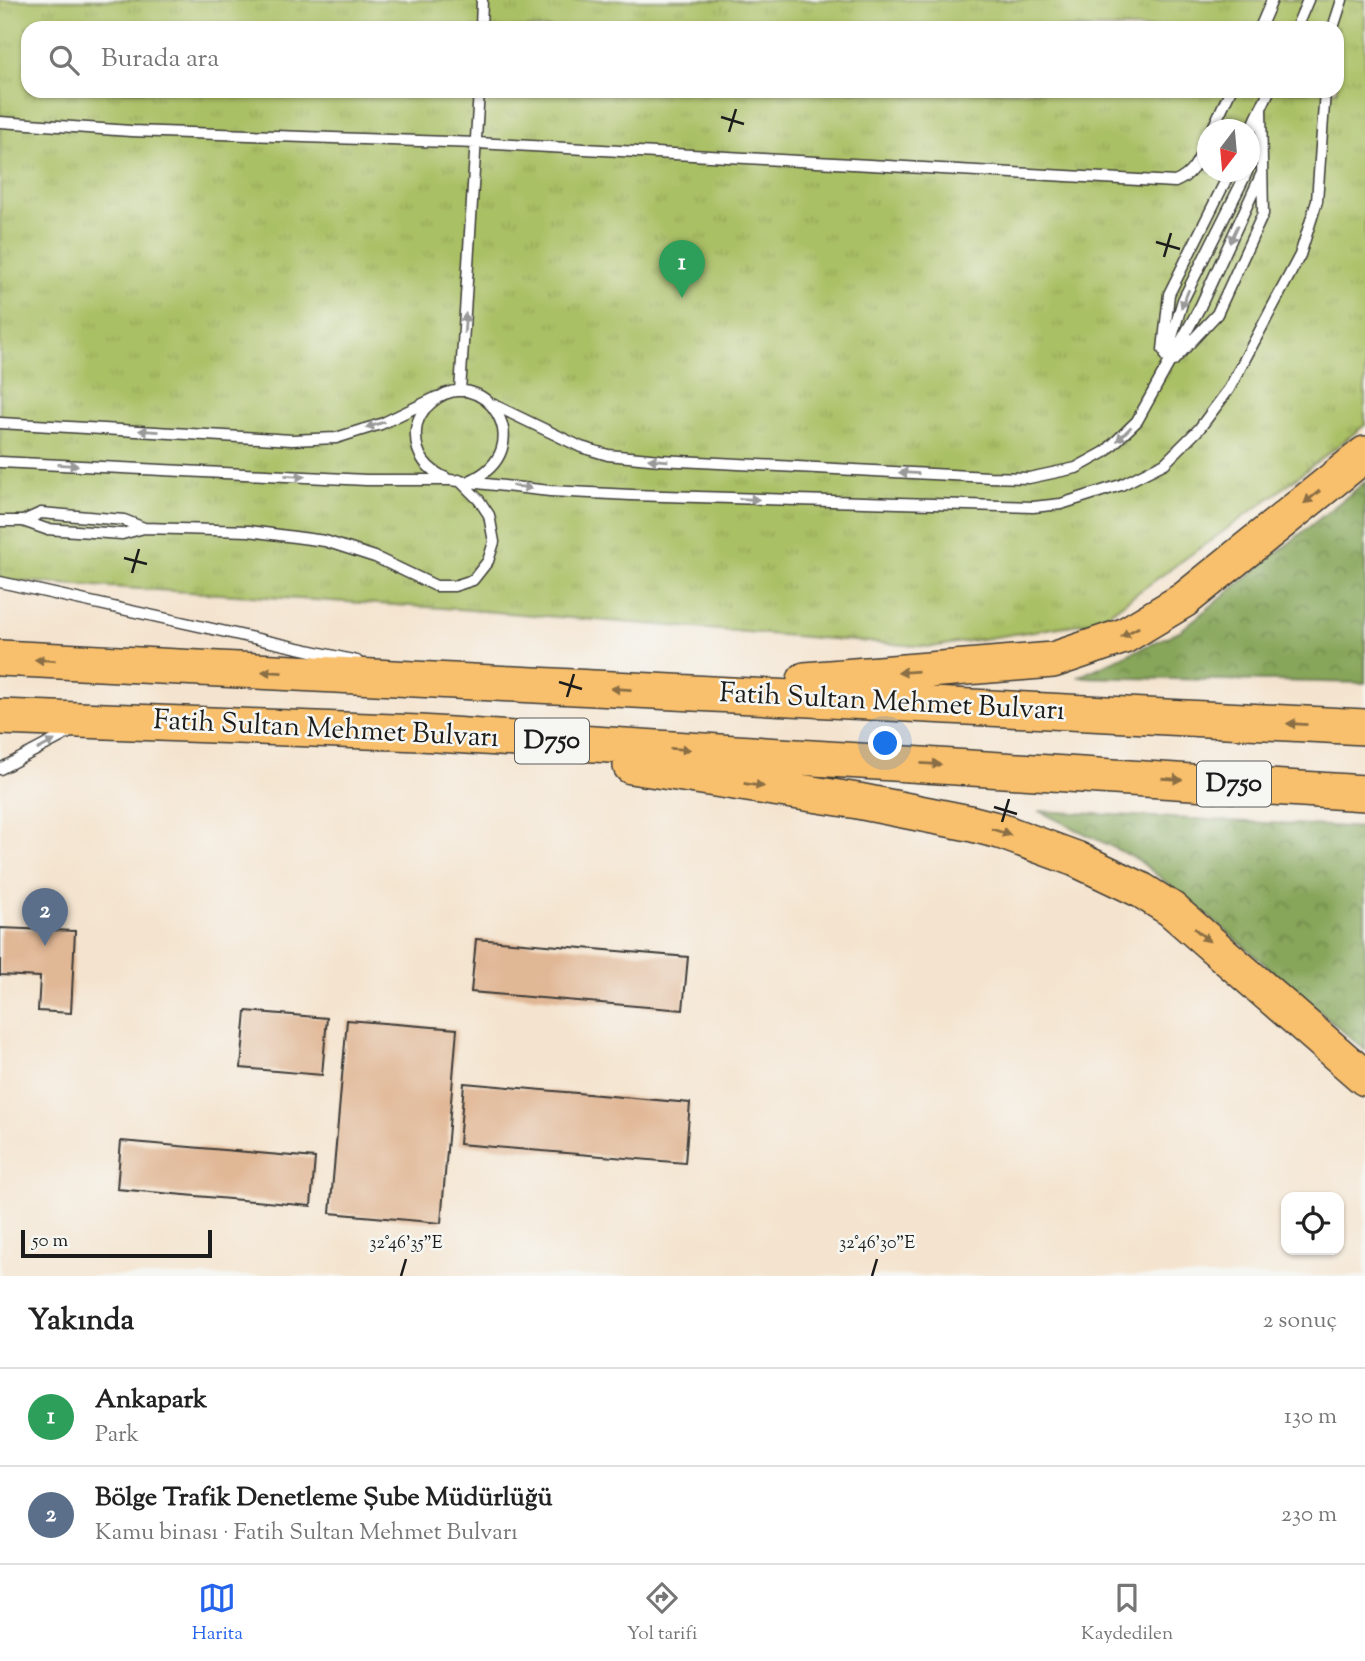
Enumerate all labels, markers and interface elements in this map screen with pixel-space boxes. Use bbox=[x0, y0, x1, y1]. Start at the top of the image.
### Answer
search box bbox=[21, 21, 1344, 98]
icon: search bbox=[45, 41, 83, 79]
text: Burada ara bbox=[101, 41, 219, 78]
north arrow bbox=[1197, 119, 1260, 182]
one-way arrow bbox=[1228, 224, 1239, 244]
pin: 1 bbox=[659, 240, 705, 298]
one-way arrow bbox=[1179, 289, 1190, 310]
one-way arrow bbox=[460, 312, 471, 334]
one-way arrow bbox=[364, 420, 385, 431]
one-way arrow bbox=[1116, 425, 1133, 441]
one-way arrow bbox=[138, 426, 160, 437]
one-way arrow bbox=[646, 454, 668, 465]
one-way arrow bbox=[57, 460, 79, 471]
one-way arrow bbox=[898, 468, 920, 479]
one-way arrow bbox=[285, 471, 307, 482]
one-way arrow bbox=[512, 482, 534, 493]
one-way arrow bbox=[1303, 489, 1321, 504]
one-way arrow bbox=[739, 493, 761, 504]
one-way arrow bbox=[1119, 626, 1139, 638]
one-way arrow bbox=[33, 655, 55, 666]
one-way arrow bbox=[261, 666, 283, 677]
one-way arrow bbox=[896, 667, 918, 678]
street label: Fatih Sultan Mehmet Bulvarı bbox=[718, 674, 1066, 732]
one-way arrow bbox=[610, 683, 632, 694]
street label: Fatih Sultan Mehmet Bulvarı bbox=[152, 701, 500, 759]
one-way arrow bbox=[1286, 718, 1308, 729]
road number: D750 bbox=[515, 719, 589, 764]
your location bbox=[868, 726, 902, 760]
one-way arrow bbox=[36, 739, 56, 750]
one-way arrow bbox=[669, 743, 691, 754]
one-way arrow bbox=[921, 759, 943, 770]
road number: D750 bbox=[1197, 762, 1271, 806]
one-way arrow bbox=[1161, 774, 1183, 785]
one-way arrow bbox=[743, 780, 765, 791]
one-way arrow bbox=[991, 827, 1012, 838]
pin: 2 bbox=[22, 888, 68, 946]
one-way arrow bbox=[1193, 927, 1210, 942]
map controls bbox=[1281, 1192, 1344, 1255]
button: locate bbox=[1281, 1192, 1344, 1255]
scale bar bbox=[21, 1227, 212, 1259]
text: 50 m bbox=[32, 1228, 68, 1255]
text: 32°46'35"E bbox=[369, 1231, 443, 1257]
text: 32°46'30"E bbox=[839, 1231, 915, 1257]
text: Yakında bbox=[28, 1300, 134, 1343]
text: 2 sonuç bbox=[1263, 1305, 1337, 1338]
text: Ankapark bbox=[95, 1382, 207, 1419]
text: 1 bbox=[47, 1401, 55, 1434]
text: 130 m bbox=[1284, 1401, 1337, 1434]
text: Park bbox=[95, 1419, 139, 1452]
text: Bölge Trafik Denetleme Şube Müdürlüğü bbox=[95, 1480, 552, 1517]
text: 2 bbox=[46, 1499, 56, 1532]
text: 230 m bbox=[1281, 1499, 1337, 1532]
text: Kamu binası · Fatih Sultan Mehmet Bulvarı bbox=[95, 1517, 518, 1550]
tab: Harita bbox=[192, 1579, 243, 1648]
tab: Yol tarifi bbox=[627, 1579, 697, 1648]
tab: Kaydedilen bbox=[1081, 1579, 1173, 1648]

